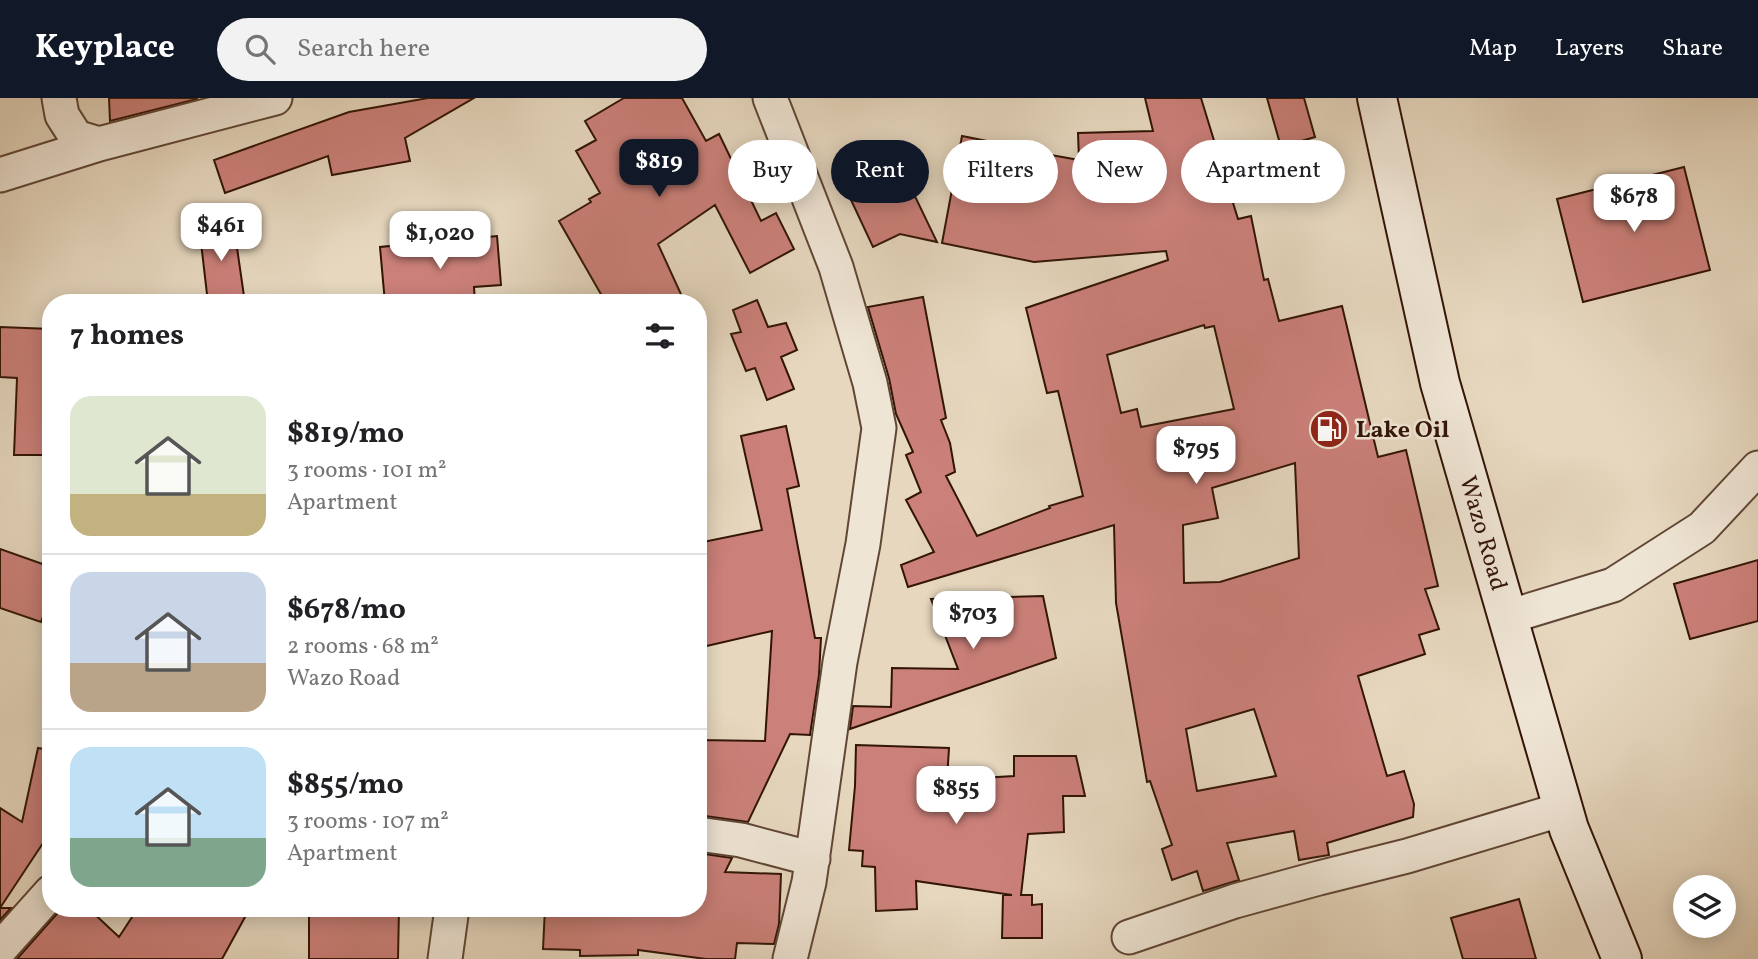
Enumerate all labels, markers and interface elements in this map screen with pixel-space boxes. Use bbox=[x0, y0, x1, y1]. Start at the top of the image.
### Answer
search box bbox=[217, 18, 707, 81]
text: Keyplace bbox=[35, 26, 175, 72]
icon: search bbox=[241, 30, 279, 68]
text: Search here bbox=[297, 31, 430, 67]
text: Map bbox=[1469, 32, 1517, 66]
text: Layers bbox=[1555, 32, 1624, 66]
text: Share bbox=[1662, 32, 1723, 66]
pin: $819 bbox=[618, 140, 700, 199]
chip: Buy bbox=[728, 140, 817, 203]
chip: Rent bbox=[831, 140, 929, 203]
chip: Filters bbox=[943, 140, 1058, 203]
chip: New bbox=[1072, 140, 1167, 203]
chip: Apartment bbox=[1181, 140, 1345, 203]
text: $819 bbox=[635, 146, 683, 178]
pin: $678 bbox=[1593, 174, 1675, 234]
text: $678 bbox=[1610, 181, 1658, 213]
pin: $461 bbox=[180, 204, 262, 263]
text: $461 bbox=[197, 210, 245, 242]
pin: $1,020 bbox=[383, 212, 497, 271]
text: $1,020 bbox=[406, 218, 474, 250]
text: 7 homes bbox=[70, 315, 184, 357]
icon: filters bbox=[641, 317, 679, 355]
fuel station icon: Lake Oil bbox=[1308, 408, 1350, 450]
text: $819/mo bbox=[287, 413, 404, 455]
place label: Lake Oil bbox=[1356, 414, 1449, 448]
icon: home bbox=[126, 424, 210, 508]
pin: $795 bbox=[1155, 426, 1237, 486]
text: $795 bbox=[1172, 433, 1220, 465]
text: 3 rooms · 101 m² bbox=[287, 455, 447, 487]
street label: Wazo Road bbox=[1449, 472, 1515, 595]
text: Apartment bbox=[287, 487, 398, 519]
text: $678/mo bbox=[287, 589, 406, 631]
pin: $703 bbox=[932, 592, 1014, 651]
text: $703 bbox=[949, 598, 997, 630]
icon: home bbox=[126, 600, 210, 684]
text: 2 rooms · 68 m² bbox=[287, 631, 439, 663]
text: Wazo Road bbox=[287, 663, 400, 695]
text: $855/mo bbox=[287, 764, 404, 806]
pin: $855 bbox=[915, 766, 997, 826]
text: $855 bbox=[932, 773, 980, 805]
icon: home bbox=[126, 775, 210, 859]
text: 3 rooms · 107 m² bbox=[287, 806, 449, 838]
text: Apartment bbox=[287, 838, 398, 870]
map controls bbox=[1673, 875, 1736, 938]
button: layers bbox=[1673, 875, 1736, 938]

